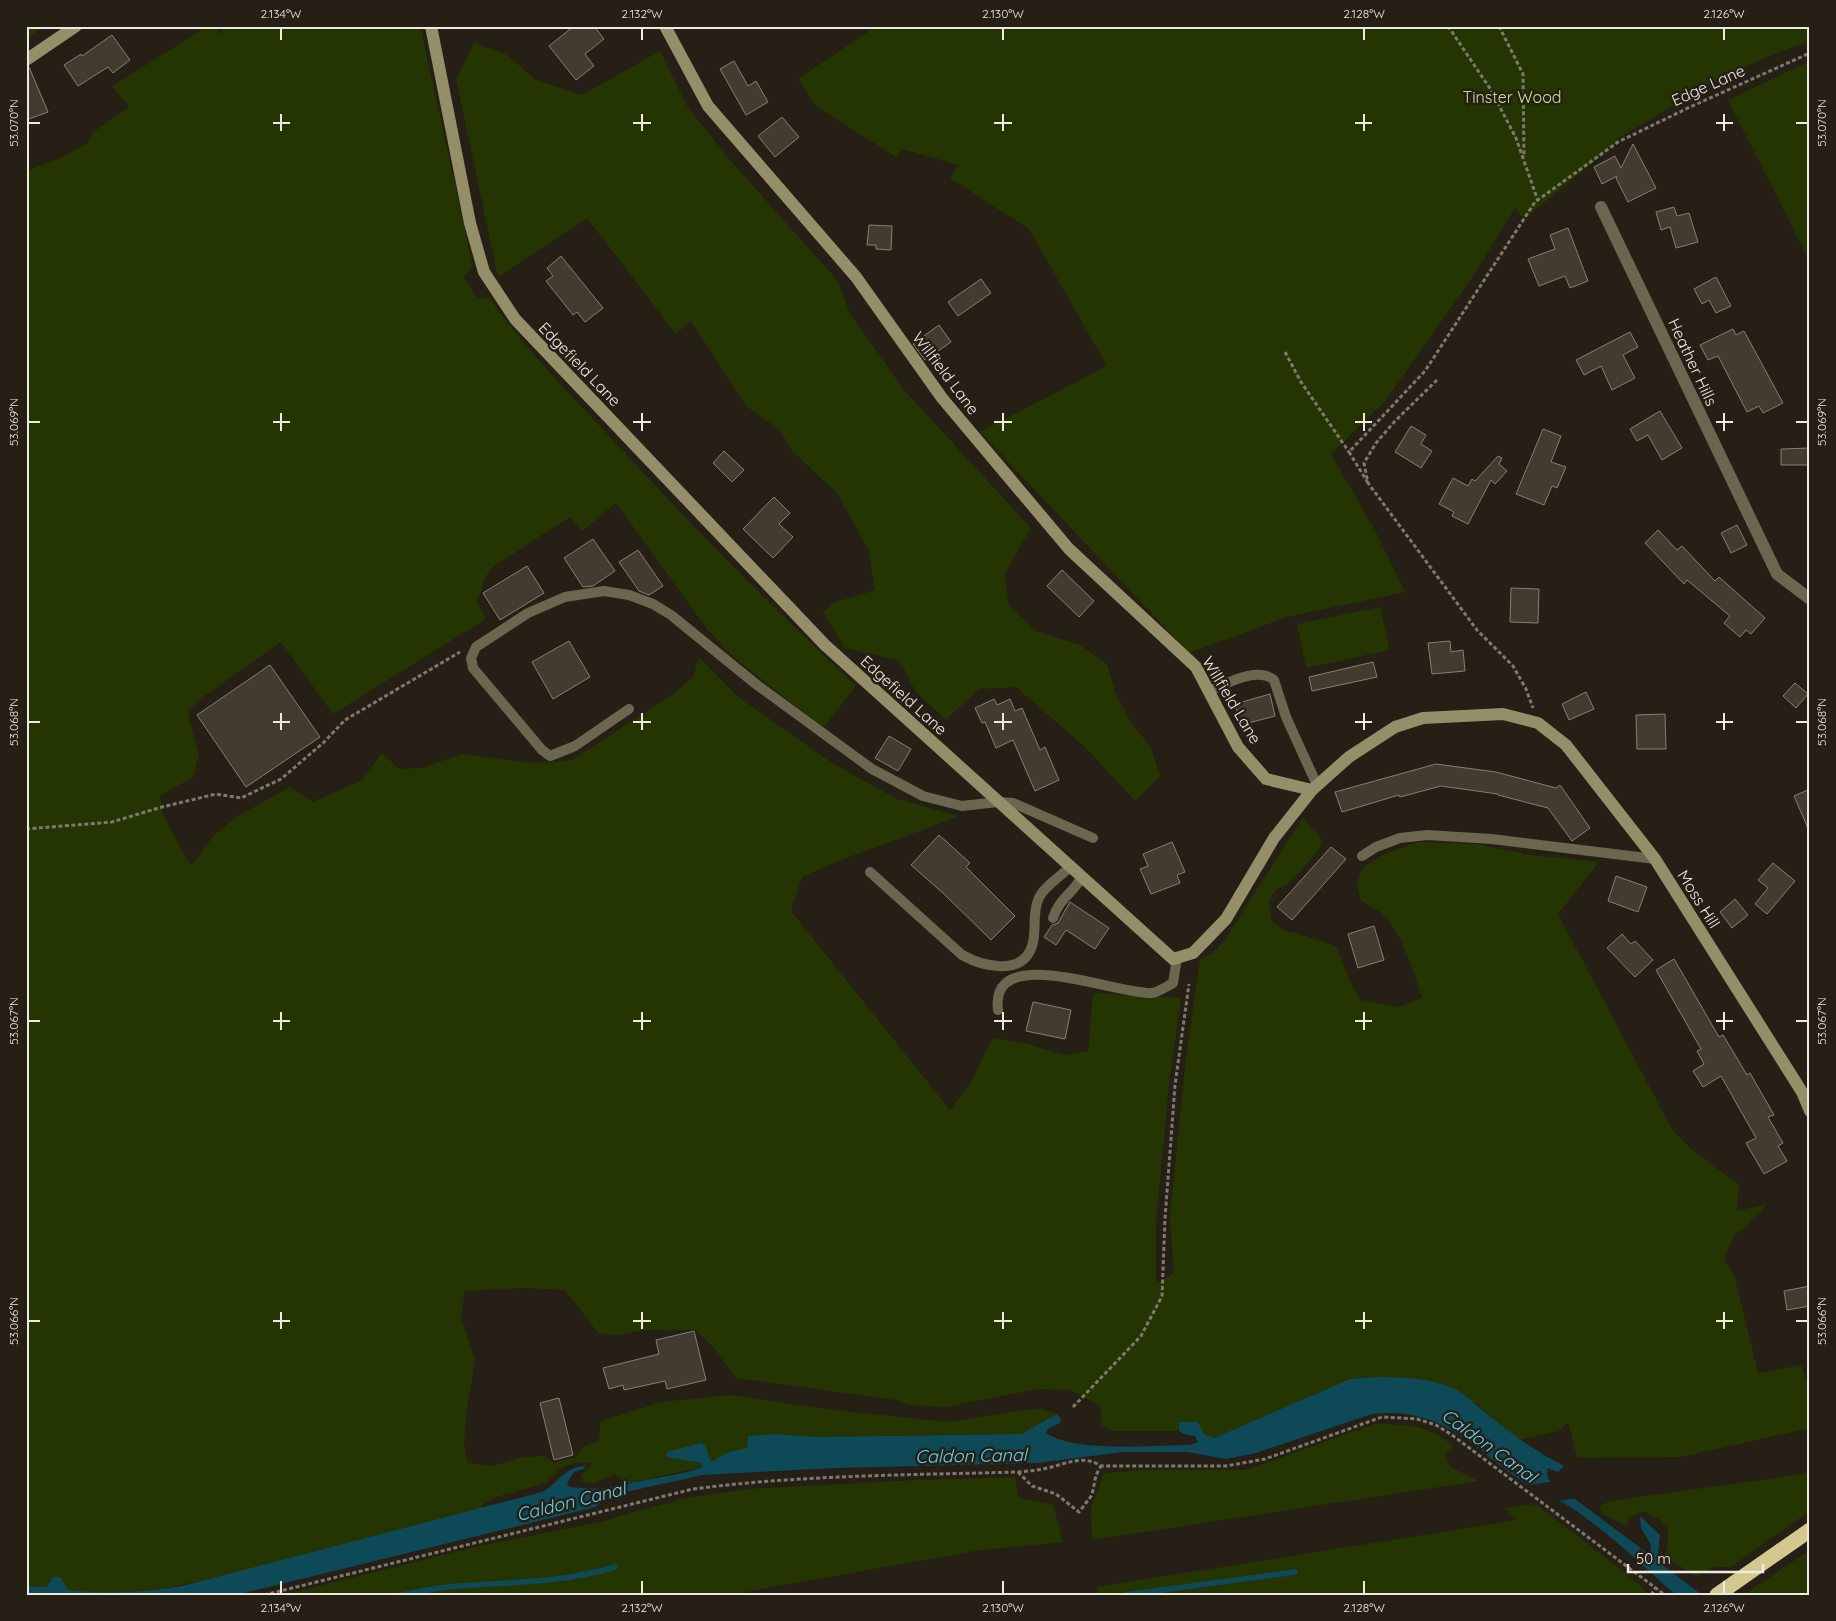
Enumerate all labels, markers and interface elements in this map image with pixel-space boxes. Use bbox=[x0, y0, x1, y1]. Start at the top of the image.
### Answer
text: 2.134°W bbox=[261, 6, 302, 21]
text: 2.132°W bbox=[621, 6, 663, 21]
text: 2.130°W bbox=[982, 6, 1024, 21]
text: 2.128°W bbox=[1343, 6, 1385, 21]
text: 2.126°W bbox=[1703, 6, 1745, 21]
street label: Edge Lane bbox=[1668, 60, 1748, 110]
park label: Tinster Wood bbox=[1463, 87, 1562, 107]
text: 53.070°N bbox=[6, 99, 21, 147]
text: 53.070°N bbox=[1814, 99, 1829, 147]
street label: Heather Hills bbox=[1664, 315, 1722, 409]
street label: Edgefield Lane bbox=[535, 318, 625, 410]
street label: Willfield Lane bbox=[908, 328, 984, 418]
text: 53.069°N bbox=[6, 398, 21, 446]
text: 53.069°N bbox=[1814, 398, 1829, 446]
street label: Edgefield Lane bbox=[857, 651, 951, 739]
street label: Willfield Lane bbox=[1198, 653, 1266, 747]
text: 53.068°N bbox=[6, 698, 21, 746]
text: 53.068°N bbox=[1814, 698, 1829, 746]
street label: Moss Hill bbox=[1673, 866, 1725, 932]
text: 53.067°N bbox=[6, 997, 21, 1045]
text: 53.067°N bbox=[1814, 997, 1829, 1045]
text: 53.066°N bbox=[6, 1297, 21, 1345]
text: 53.066°N bbox=[1814, 1297, 1829, 1345]
water label: Caldon Canal bbox=[1437, 1403, 1543, 1489]
water label: Caldon Canal bbox=[915, 1443, 1029, 1468]
water label: Caldon Canal bbox=[514, 1476, 630, 1526]
scale bar bbox=[1628, 1541, 1764, 1573]
text: 50 m bbox=[1636, 1549, 1671, 1568]
text: 2.134°W bbox=[261, 1600, 302, 1615]
text: 2.132°W bbox=[621, 1600, 663, 1615]
text: 2.130°W bbox=[982, 1600, 1024, 1615]
text: 2.128°W bbox=[1343, 1600, 1385, 1615]
text: 2.126°W bbox=[1703, 1600, 1745, 1615]

